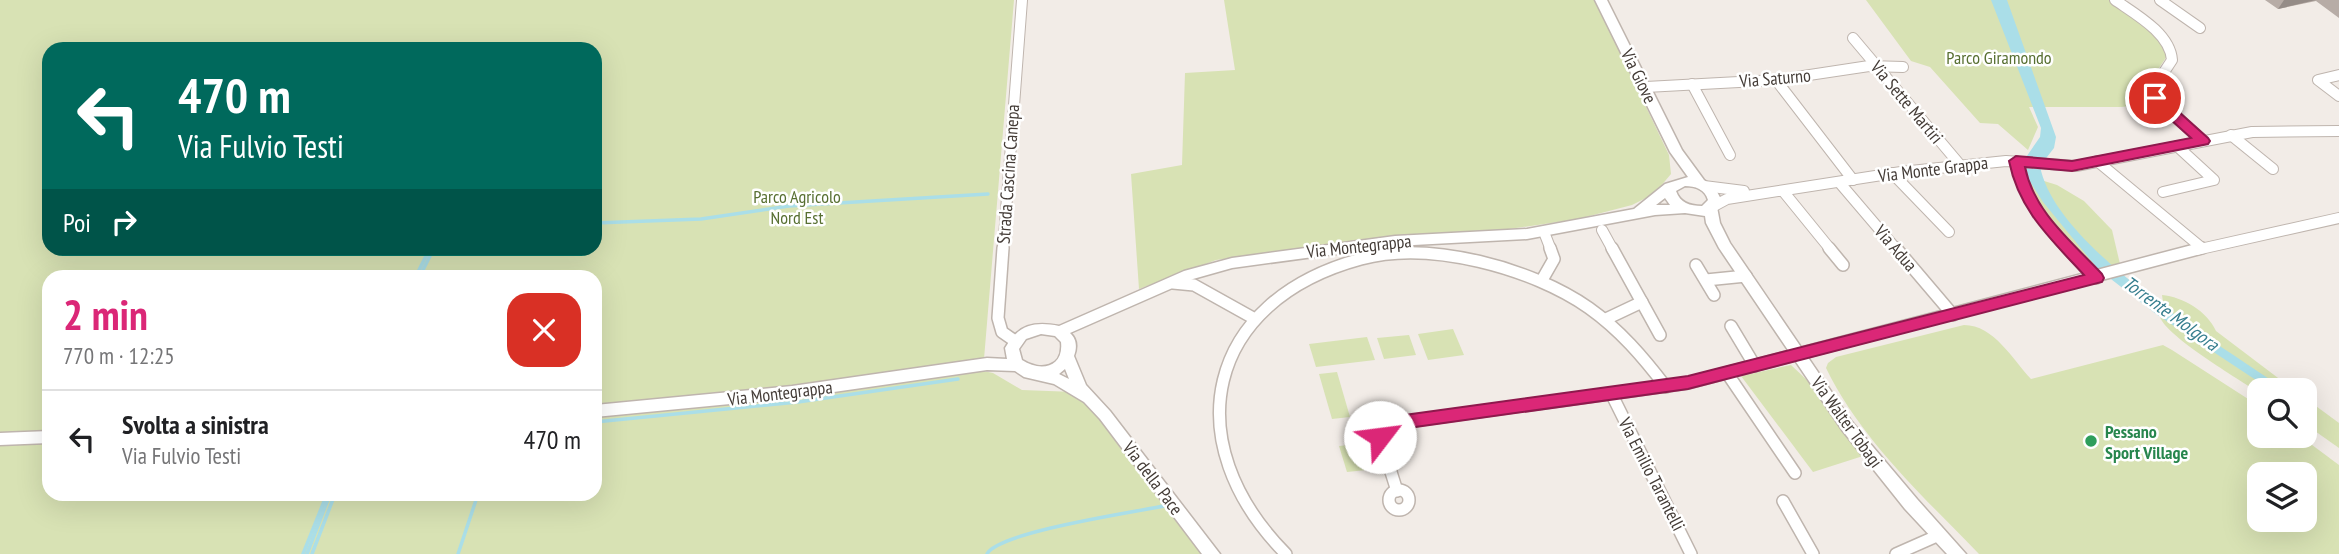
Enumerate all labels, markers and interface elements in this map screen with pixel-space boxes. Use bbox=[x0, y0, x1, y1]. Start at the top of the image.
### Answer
street label: Via Giove bbox=[1616, 44, 1662, 107]
park label: Parco Giramondo bbox=[1946, 46, 2052, 69]
street label: Via Sette Martiri bbox=[1865, 55, 1948, 148]
text: 470 m bbox=[178, 63, 291, 127]
street label: Via Saturno bbox=[1737, 63, 1812, 93]
pin bbox=[2125, 68, 2185, 128]
icon: left bbox=[63, 70, 154, 161]
icon: arrive bbox=[2136, 79, 2174, 117]
street label: Strada Cascina Canepa bbox=[992, 104, 1024, 244]
text: Via Fulvio Testi bbox=[178, 125, 344, 167]
street label: Via Monte Grappa bbox=[1876, 151, 1989, 187]
park label: Parco Agricolo Nord Est bbox=[753, 185, 841, 229]
icon: right bbox=[105, 203, 143, 241]
text: Poi bbox=[63, 206, 91, 239]
street label: Via Adua bbox=[1869, 219, 1922, 276]
street label: Via Montegrappa bbox=[1304, 229, 1413, 263]
water label: Torrente Molgora bbox=[2119, 270, 2225, 357]
text: 2 min bbox=[63, 287, 148, 342]
button: close bbox=[507, 293, 581, 367]
text: 770 m · 12:25 bbox=[63, 341, 175, 370]
street label: Via Walter Tobagi bbox=[1806, 371, 1888, 472]
street label: Via Montegrappa bbox=[725, 375, 834, 411]
map controls bbox=[2247, 378, 2317, 532]
button: search bbox=[2247, 378, 2317, 448]
position arrow bbox=[1343, 400, 1417, 474]
text: Svolta a sinistra bbox=[122, 408, 269, 441]
street label: Via Emilio Tarantelli bbox=[1613, 413, 1690, 535]
icon: left bbox=[63, 420, 101, 458]
place label: Pessano Sport Village bbox=[2105, 420, 2188, 464]
text: 470 m bbox=[523, 423, 581, 456]
marker: Pessano Sport Village bbox=[2083, 433, 2099, 449]
street label: Via della Pace bbox=[1117, 436, 1188, 519]
text: Via Fulvio Testi bbox=[122, 441, 241, 470]
button: layers bbox=[2247, 462, 2317, 532]

